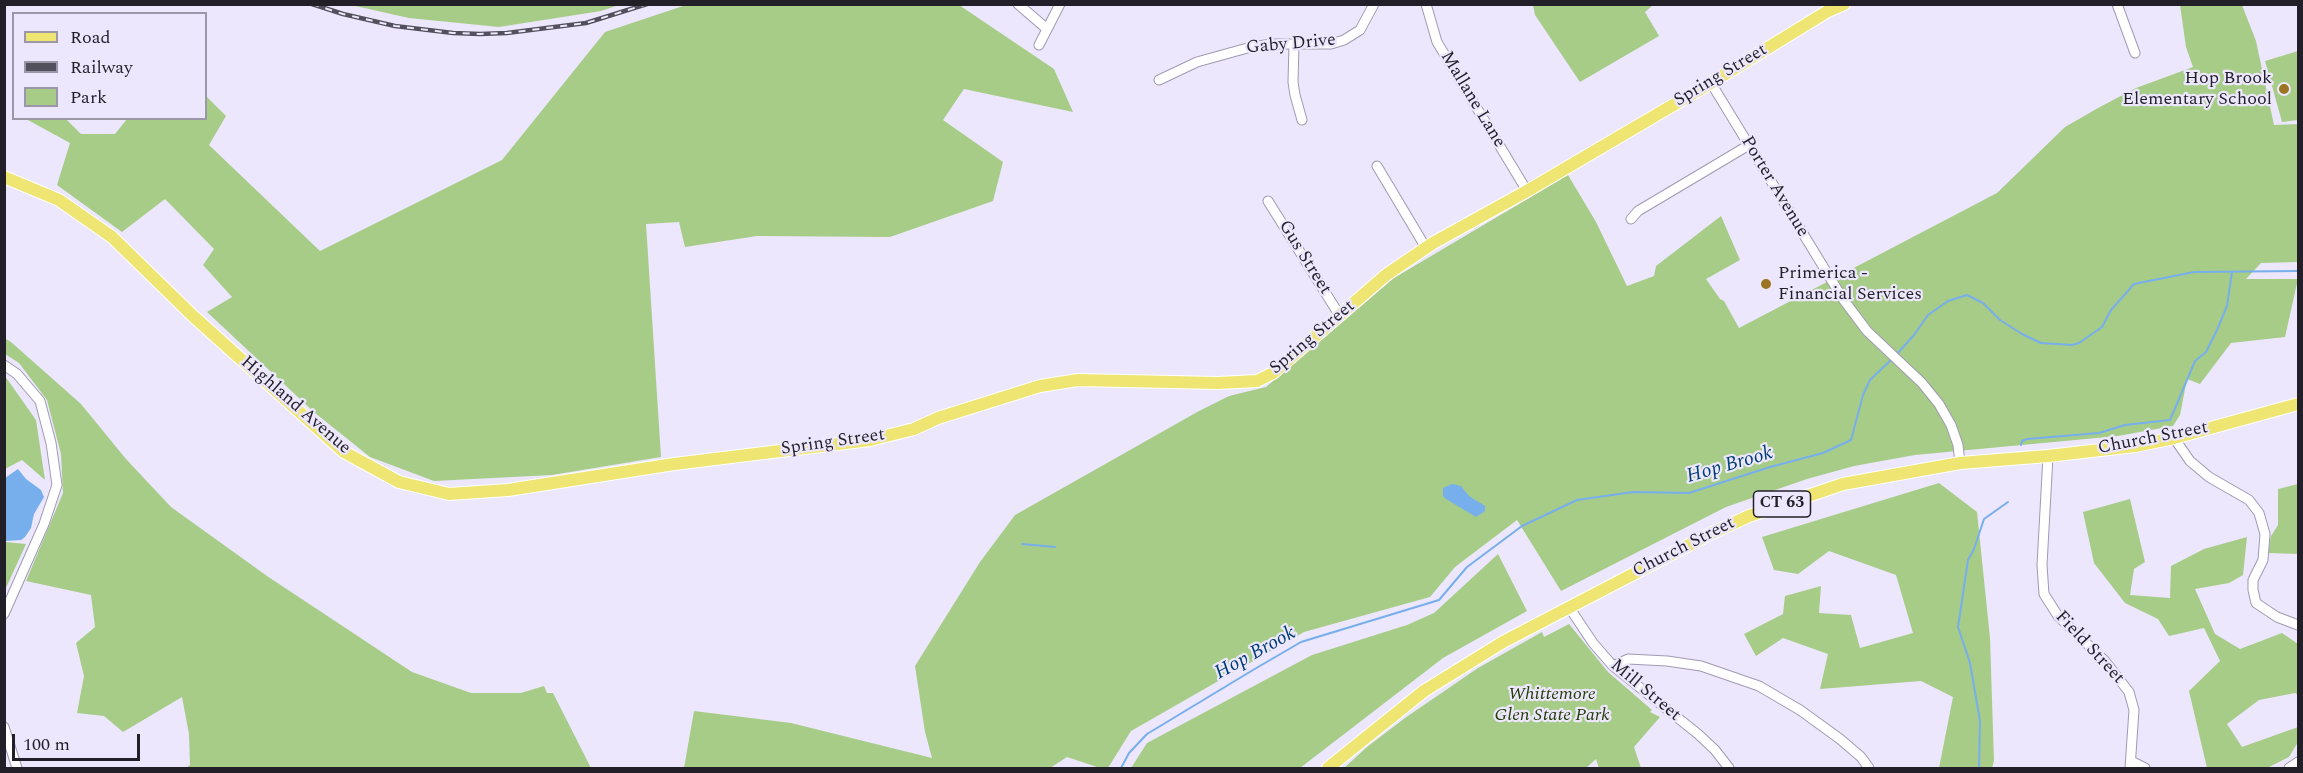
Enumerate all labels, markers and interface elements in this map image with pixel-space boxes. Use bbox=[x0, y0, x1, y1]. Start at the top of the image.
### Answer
legend bbox=[12, 12, 207, 120]
text: Road bbox=[70, 24, 111, 51]
street label: Gaby Drive bbox=[1245, 30, 1337, 60]
street label: Spring Street bbox=[1671, 40, 1771, 112]
street label: Mallane Lane bbox=[1435, 48, 1509, 152]
text: Railway bbox=[70, 54, 133, 81]
place label: Hop Brook Elementary School bbox=[2122, 68, 2272, 110]
marker: Hop Brook Elementary School bbox=[2277, 82, 2291, 96]
text: Park bbox=[70, 84, 107, 111]
street label: Porter Avenue bbox=[1735, 133, 1813, 241]
street label: Gus Street bbox=[1273, 217, 1335, 299]
place label: Primerica - Financial Services bbox=[1778, 263, 1922, 306]
marker: Primerica - Financial Services bbox=[1759, 277, 1773, 291]
street label: Spring Street bbox=[1266, 296, 1360, 380]
street label: Highland Avenue bbox=[236, 352, 354, 460]
street label: Church Street bbox=[2096, 418, 2210, 460]
street label: Spring Street bbox=[780, 425, 886, 461]
water label: Hop Brook bbox=[1684, 442, 1776, 490]
road number: CT 63 bbox=[1754, 491, 1810, 517]
street label: Church Street bbox=[1629, 513, 1739, 583]
street label: Field Street bbox=[2050, 607, 2128, 689]
water label: Hop Brook bbox=[1211, 622, 1301, 686]
street label: Mill Street bbox=[1605, 655, 1685, 727]
park label: Whittemore Glen State Park bbox=[1494, 684, 1610, 726]
scale bar bbox=[15, 722, 142, 760]
text: 100 m bbox=[23, 731, 70, 758]

